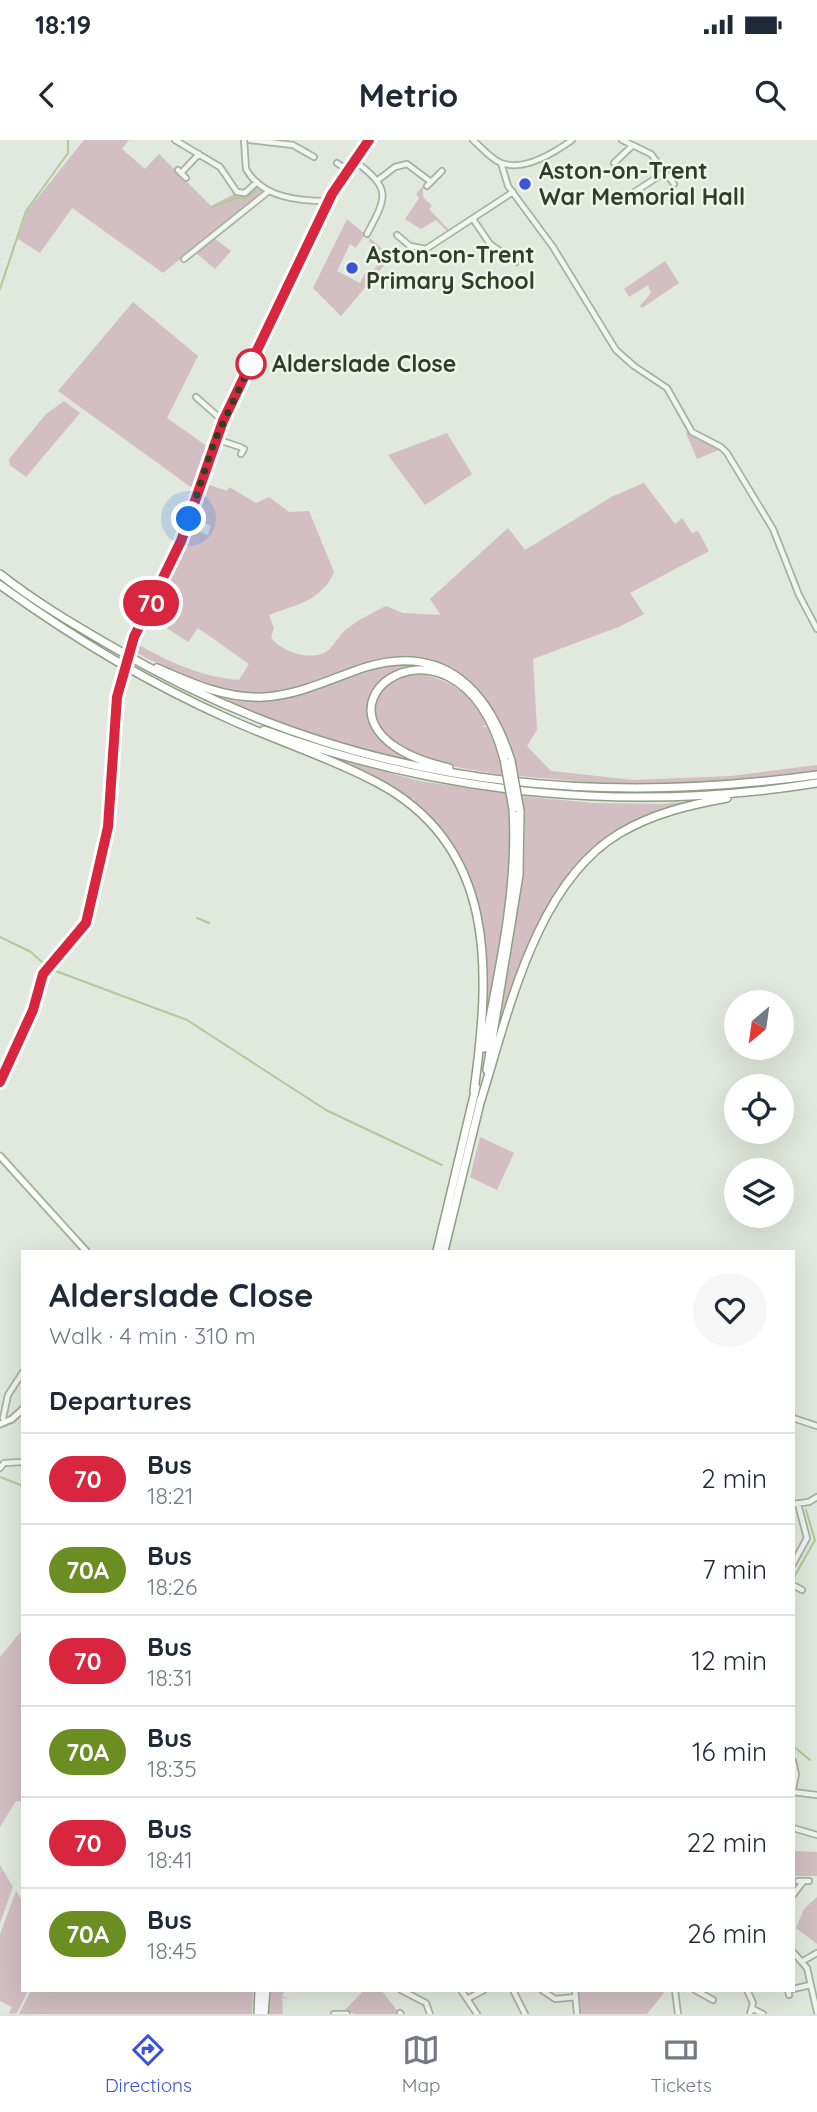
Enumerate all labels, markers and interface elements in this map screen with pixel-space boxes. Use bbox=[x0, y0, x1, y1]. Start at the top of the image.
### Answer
text: 18:19 bbox=[35, 8, 91, 41]
text: Metrio bbox=[359, 75, 458, 115]
icon: back bbox=[28, 76, 66, 114]
icon: search bbox=[751, 76, 789, 114]
place label: Aston-on-Trent War Memorial Hall bbox=[539, 156, 745, 211]
marker: Aston-on-Trent War Memorial Hall bbox=[517, 176, 533, 192]
place label: Aston-on-Trent Primary School bbox=[366, 240, 535, 295]
marker: Aston-on-Trent Primary School bbox=[344, 260, 360, 276]
marker: Alderslade Close bbox=[236, 349, 266, 379]
place label: Alderslade Close bbox=[272, 349, 456, 378]
your location bbox=[171, 501, 206, 536]
line badge: 70 bbox=[120, 580, 182, 626]
text: 70 bbox=[137, 588, 165, 618]
north arrow bbox=[724, 990, 794, 1060]
map controls bbox=[724, 990, 794, 1228]
button: locate bbox=[724, 1074, 794, 1144]
button: layers bbox=[724, 1158, 794, 1228]
button: heart bbox=[693, 1273, 767, 1347]
text: Alderslade Close bbox=[49, 1274, 313, 1315]
text: Walk · 4 min · 310 m bbox=[49, 1321, 256, 1350]
text: Departures bbox=[49, 1384, 192, 1417]
text: Bus bbox=[147, 1448, 192, 1481]
text: 2 min bbox=[701, 1462, 767, 1495]
text: 70 bbox=[74, 1464, 101, 1494]
text: 18:21 bbox=[147, 1481, 193, 1510]
text: Bus bbox=[147, 1539, 192, 1572]
text: 7 min bbox=[702, 1553, 767, 1586]
text: 70A bbox=[66, 1555, 109, 1585]
text: 18:26 bbox=[147, 1572, 197, 1601]
text: Bus bbox=[147, 1630, 192, 1663]
text: 12 min bbox=[692, 1644, 767, 1677]
text: 70 bbox=[74, 1646, 101, 1676]
text: 18:31 bbox=[147, 1663, 193, 1692]
text: Bus bbox=[147, 1721, 192, 1754]
text: 16 min bbox=[692, 1735, 767, 1768]
text: 70A bbox=[66, 1737, 109, 1767]
text: 18:35 bbox=[147, 1754, 197, 1783]
text: Bus bbox=[147, 1812, 192, 1845]
text: 22 min bbox=[687, 1826, 767, 1859]
text: 70 bbox=[74, 1828, 101, 1858]
text: 18:41 bbox=[147, 1845, 193, 1874]
text: Bus bbox=[147, 1903, 192, 1936]
text: 26 min bbox=[687, 1917, 767, 1950]
text: 70A bbox=[66, 1919, 109, 1949]
text: 18:45 bbox=[147, 1936, 197, 1965]
tab: Directions bbox=[105, 2031, 192, 2097]
tab: Map bbox=[402, 2031, 441, 2097]
tab: Tickets bbox=[650, 2031, 712, 2097]

